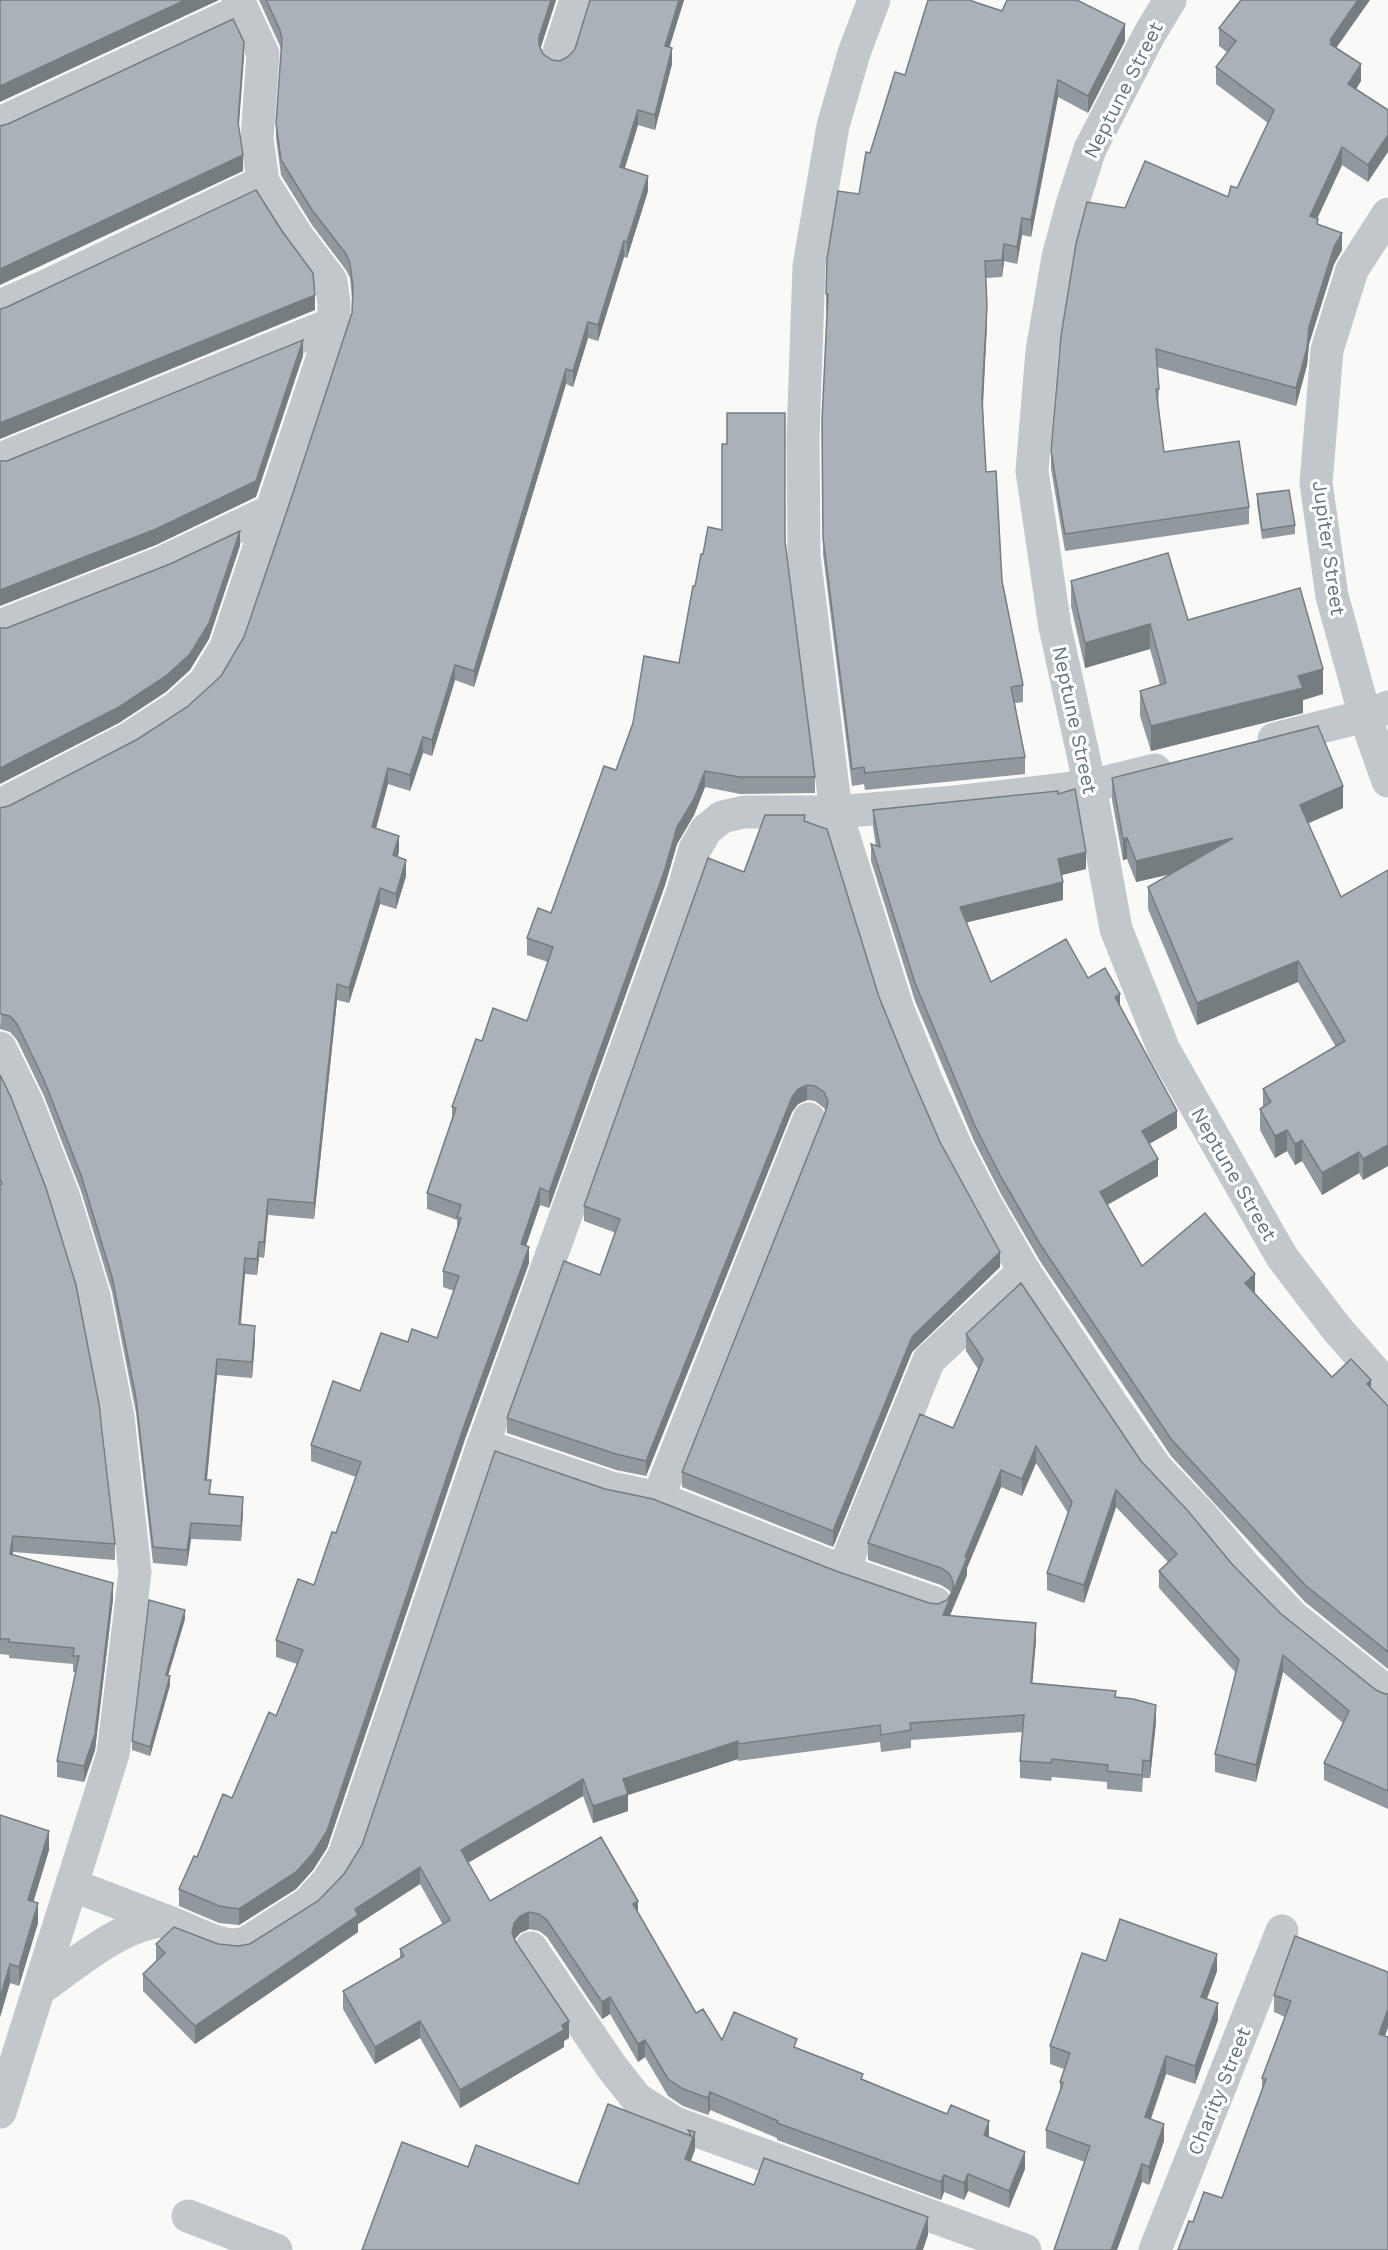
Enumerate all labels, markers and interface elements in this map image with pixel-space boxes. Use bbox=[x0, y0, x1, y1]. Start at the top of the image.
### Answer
street label: Neptune Street bbox=[1078, 17, 1168, 162]
street label: Jupiter Street bbox=[1308, 479, 1350, 618]
street label: Neptune Street bbox=[1048, 644, 1102, 796]
street label: Neptune Street bbox=[1186, 1103, 1282, 1246]
street label: Charity Street bbox=[1182, 2023, 1256, 2159]

